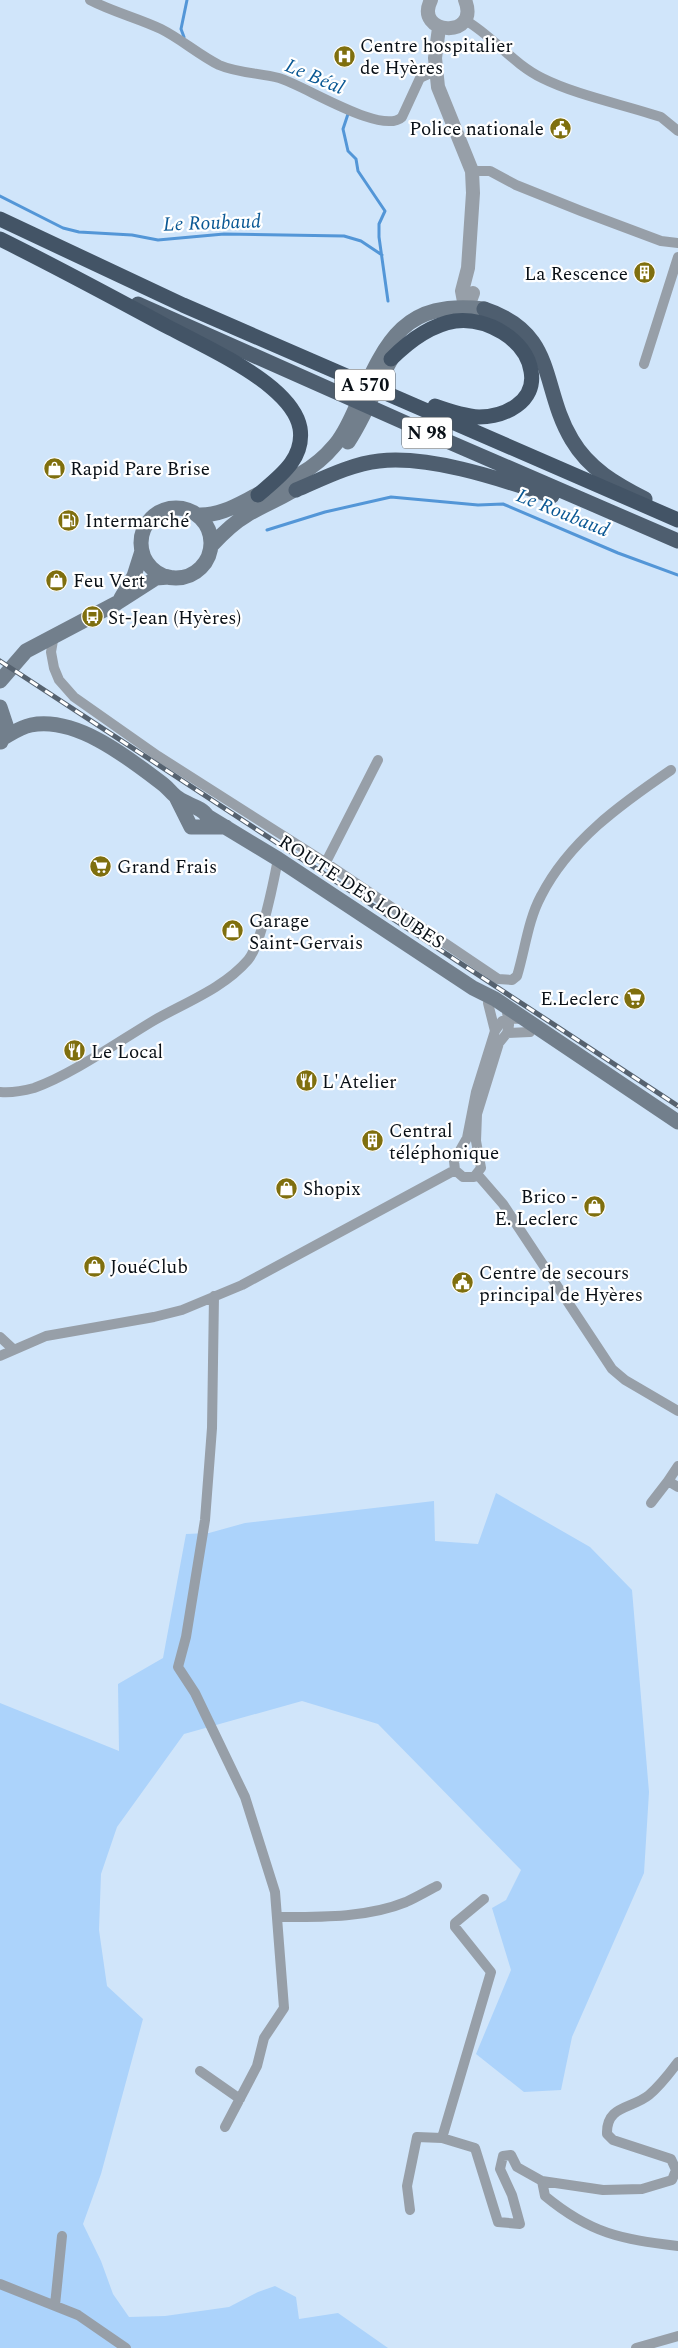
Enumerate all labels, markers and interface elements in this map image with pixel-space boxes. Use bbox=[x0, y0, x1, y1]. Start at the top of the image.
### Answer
place label: Centre hospitalier de Hyères bbox=[360, 32, 513, 83]
hospital icon: Centre hospitalier de Hyères bbox=[332, 44, 356, 68]
water label: Le Béal bbox=[280, 51, 349, 103]
place label: Police nationale bbox=[409, 115, 544, 144]
public building icon: Police nationale bbox=[548, 116, 572, 140]
water label: Le Roubaud bbox=[163, 206, 262, 240]
place label: La Rescence bbox=[524, 260, 628, 289]
building icon: La Rescence bbox=[632, 261, 656, 285]
road number: A 570 bbox=[335, 370, 395, 400]
road number: N 98 bbox=[402, 418, 452, 448]
place label: Rapid Pare Brise bbox=[70, 455, 210, 484]
shop icon: Rapid Pare Brise bbox=[42, 456, 66, 480]
water label: Le Roubaud bbox=[512, 481, 614, 545]
place label: Intermarché bbox=[85, 507, 189, 536]
fuel station icon: Intermarché bbox=[57, 508, 81, 532]
place label: Feu Vert bbox=[73, 567, 146, 596]
shop icon: Feu Vert bbox=[45, 568, 69, 592]
place label: St-Jean (Hyères) bbox=[108, 604, 241, 633]
bus stop icon: St-Jean (Hyères) bbox=[80, 605, 104, 629]
street label: ROUTE DES LOUBES bbox=[273, 828, 450, 957]
place label: Grand Frais bbox=[117, 853, 217, 882]
supermarket icon: Grand Frais bbox=[89, 854, 113, 878]
place label: Garage Saint-Gervais bbox=[249, 907, 363, 958]
shop icon: Garage Saint-Gervais bbox=[221, 919, 245, 943]
place label: E.Leclerc bbox=[540, 985, 619, 1014]
supermarket icon: E.Leclerc bbox=[623, 986, 647, 1010]
place label: Le Local bbox=[91, 1038, 163, 1067]
restaurant icon: Le Local bbox=[63, 1039, 87, 1063]
place label: L'Atelier bbox=[322, 1068, 397, 1097]
restaurant icon: L'Atelier bbox=[294, 1069, 318, 1093]
place label: Central téléphonique bbox=[389, 1117, 499, 1168]
building icon: Central téléphonique bbox=[361, 1129, 385, 1153]
place label: Shopix bbox=[303, 1175, 361, 1204]
shop icon: Shopix bbox=[275, 1176, 299, 1200]
place label: Brico - E. Leclerc bbox=[494, 1183, 578, 1234]
shop icon: Brico - E. Leclerc bbox=[582, 1195, 606, 1219]
place label: JouéClub bbox=[110, 1253, 188, 1282]
shop icon: JouéClub bbox=[82, 1254, 106, 1278]
place label: Centre de secours principal de Hyères bbox=[479, 1259, 643, 1310]
public building icon: Centre de secours principal de Hyères bbox=[451, 1271, 475, 1295]

